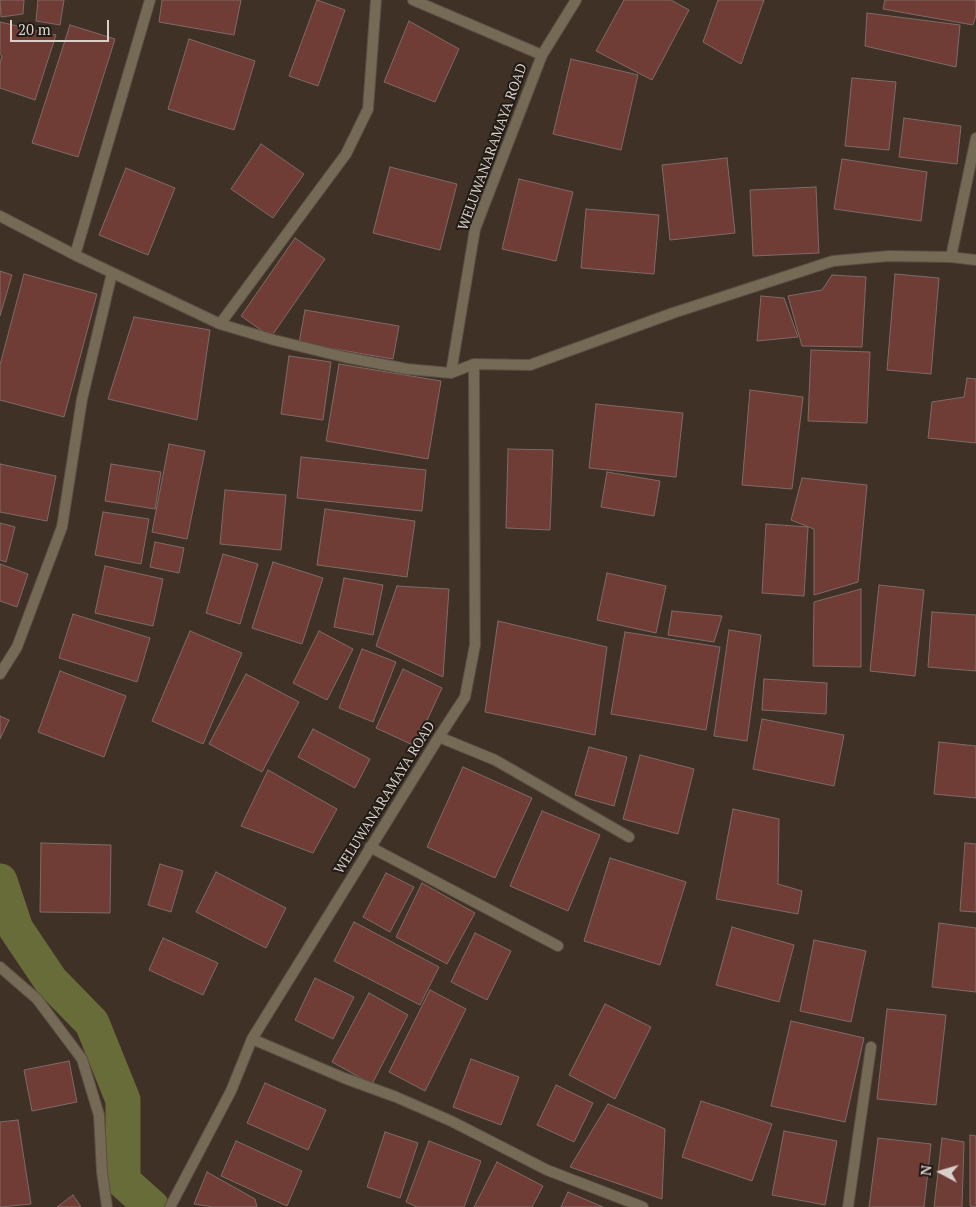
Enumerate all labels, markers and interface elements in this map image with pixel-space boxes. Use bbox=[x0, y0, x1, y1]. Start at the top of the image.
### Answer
scale bar bbox=[12, 10, 111, 42]
text: 20 m bbox=[18, 19, 51, 39]
street label: WELUWANARAMAYA ROAD bbox=[455, 61, 531, 233]
street label: WELUWANARAMAYA ROAD bbox=[331, 719, 439, 877]
north arrow bbox=[916, 1147, 966, 1197]
text: N bbox=[916, 1164, 936, 1177]

